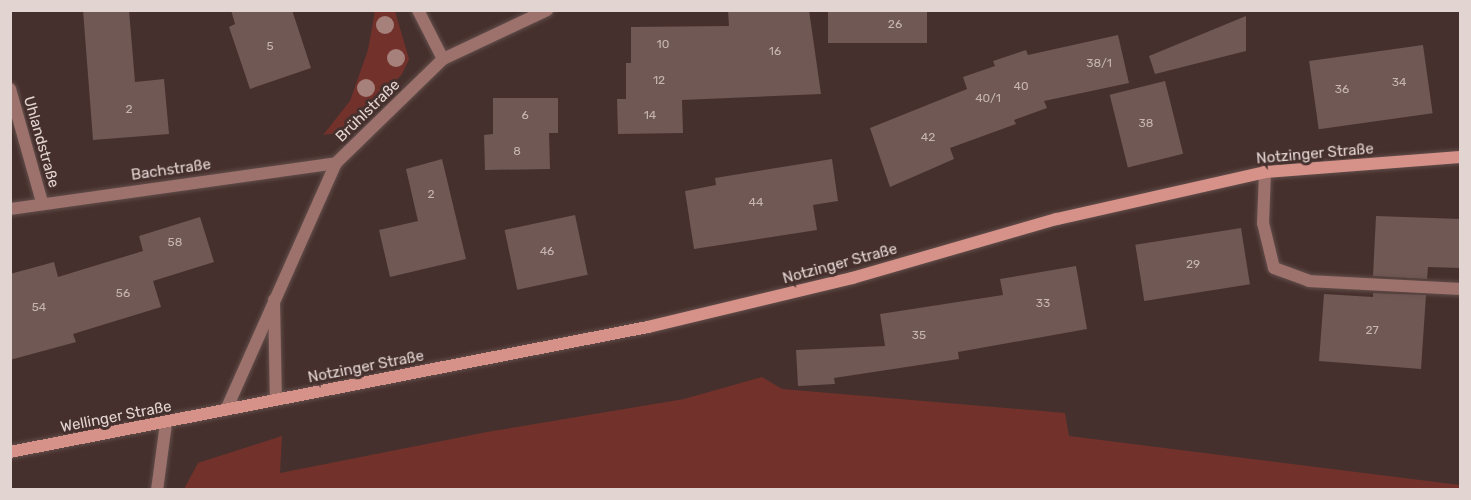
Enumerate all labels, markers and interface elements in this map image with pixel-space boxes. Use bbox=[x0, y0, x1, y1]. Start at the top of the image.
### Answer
house number: 26 bbox=[888, 18, 902, 32]
house number: 10 bbox=[657, 38, 669, 52]
house number: 5 bbox=[266, 40, 274, 54]
house number: 16 bbox=[769, 45, 781, 59]
house number: 38/1 bbox=[1086, 57, 1112, 71]
house number: 12 bbox=[653, 74, 665, 88]
street label: Brühlstraße bbox=[332, 76, 404, 146]
house number: 34 bbox=[1392, 76, 1406, 90]
house number: 40 bbox=[1013, 80, 1029, 94]
house number: 36 bbox=[1335, 83, 1349, 97]
house number: 40/1 bbox=[975, 92, 1001, 106]
street label: Uhlandstraße bbox=[19, 94, 63, 190]
house number: 2 bbox=[125, 103, 133, 117]
house number: 6 bbox=[521, 109, 529, 123]
house number: 14 bbox=[644, 109, 656, 123]
house number: 38 bbox=[1139, 117, 1153, 131]
house number: 42 bbox=[921, 131, 935, 145]
street label: Notzinger Straße bbox=[1255, 140, 1375, 168]
house number: 8 bbox=[513, 145, 521, 159]
street label: Bachstraße bbox=[130, 155, 212, 185]
house number: 2 bbox=[427, 188, 435, 202]
house number: 44 bbox=[749, 196, 763, 210]
house number: 58 bbox=[168, 236, 182, 250]
street label: Notzinger Straße bbox=[781, 240, 899, 288]
house number: 46 bbox=[540, 245, 554, 259]
house number: 29 bbox=[1186, 258, 1200, 272]
house number: 56 bbox=[116, 287, 130, 301]
house number: 33 bbox=[1036, 297, 1050, 311]
house number: 54 bbox=[32, 301, 46, 315]
house number: 27 bbox=[1365, 324, 1379, 338]
house number: 35 bbox=[912, 329, 926, 343]
street label: Notzinger Straße bbox=[306, 347, 426, 387]
street label: Wellinger Straße bbox=[59, 397, 173, 437]

